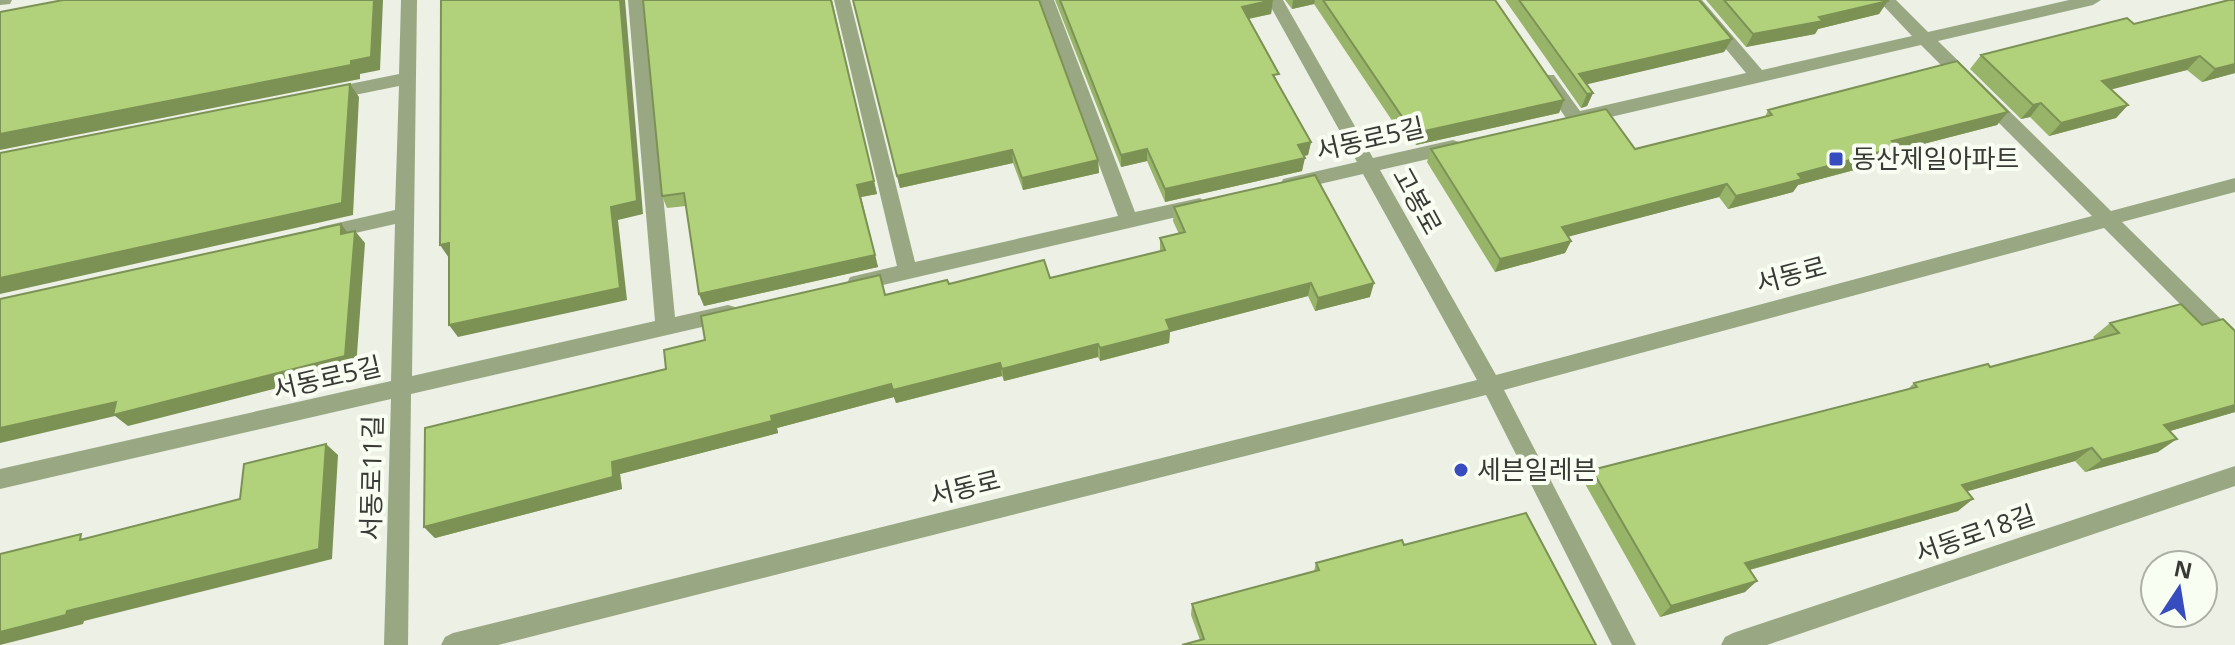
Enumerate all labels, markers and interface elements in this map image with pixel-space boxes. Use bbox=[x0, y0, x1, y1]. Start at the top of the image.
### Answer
street label: 서동로5길 bbox=[1312, 108, 1428, 168]
place label: 동산제일아파트 bbox=[1852, 140, 2019, 176]
marker: 동산제일아파트 bbox=[1827, 150, 1845, 168]
street label: 고봉로 bbox=[1385, 160, 1451, 241]
street label: 서동로 bbox=[1751, 247, 1830, 301]
street label: 서동로5길 bbox=[269, 347, 385, 407]
street label: 서동로11길 bbox=[352, 415, 390, 541]
place label: 세븐일레븐 bbox=[1477, 451, 1597, 487]
street label: 서동로 bbox=[926, 461, 1004, 513]
marker: 세븐일레븐 bbox=[1452, 461, 1470, 479]
street label: 서동로18길 bbox=[1910, 496, 2040, 570]
north arrow bbox=[2139, 549, 2219, 629]
text: N bbox=[2171, 552, 2195, 585]

